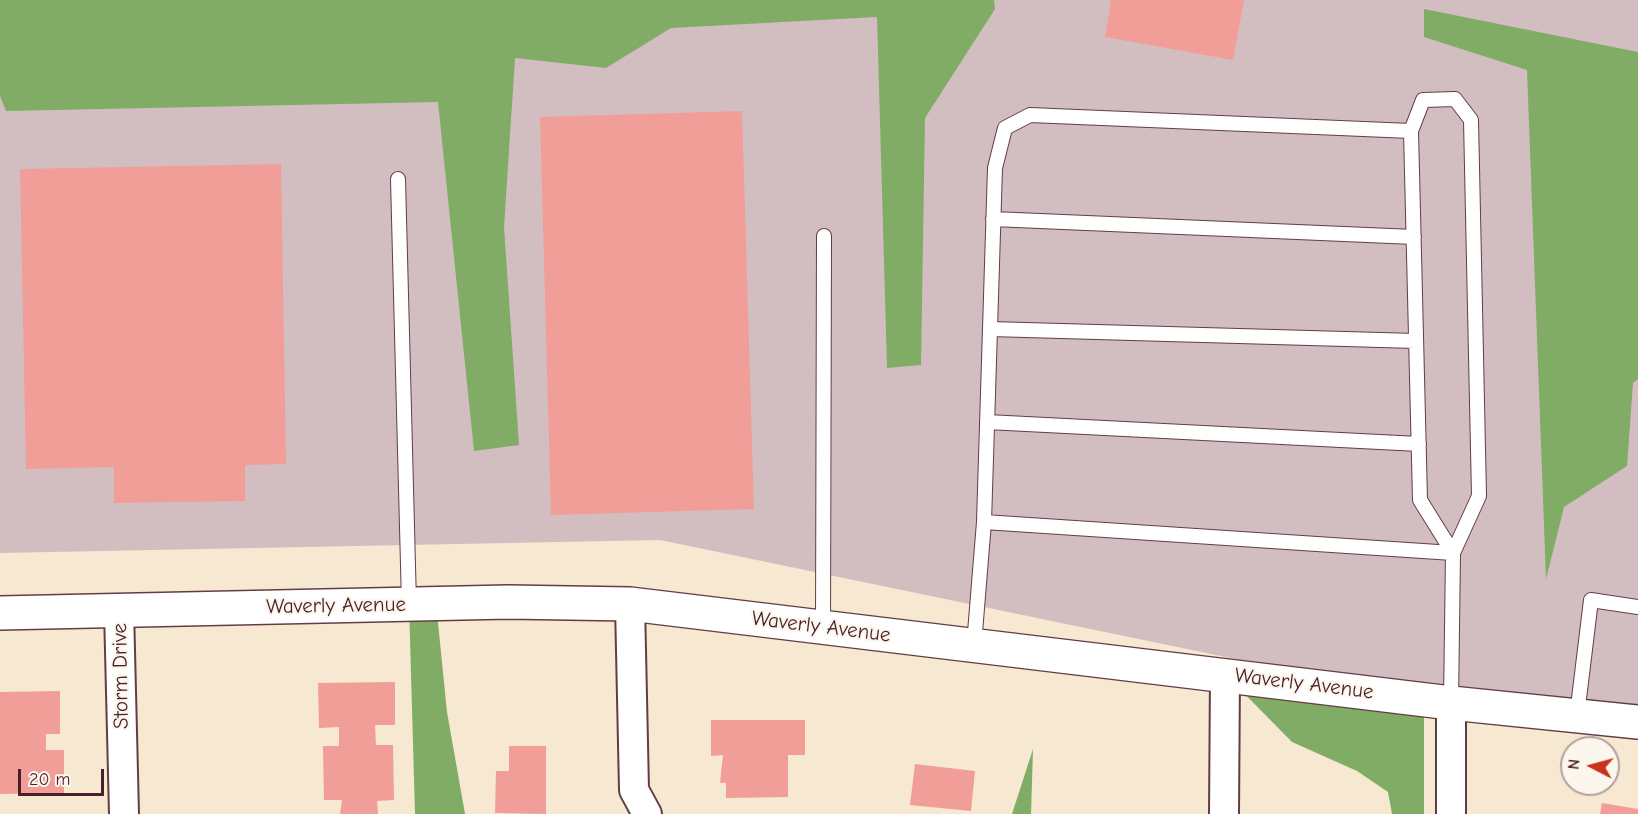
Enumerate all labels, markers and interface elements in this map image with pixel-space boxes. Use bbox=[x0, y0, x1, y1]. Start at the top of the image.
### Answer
street label: Waverly Avenue bbox=[266, 592, 406, 620]
street label: Waverly Avenue bbox=[750, 606, 892, 648]
street label: Storm Drive bbox=[107, 623, 135, 729]
street label: Waverly Avenue bbox=[1233, 663, 1375, 705]
north arrow bbox=[1560, 736, 1620, 796]
scale bar bbox=[21, 757, 106, 795]
text: N bbox=[1565, 758, 1584, 770]
text: 20 m bbox=[29, 769, 70, 790]

